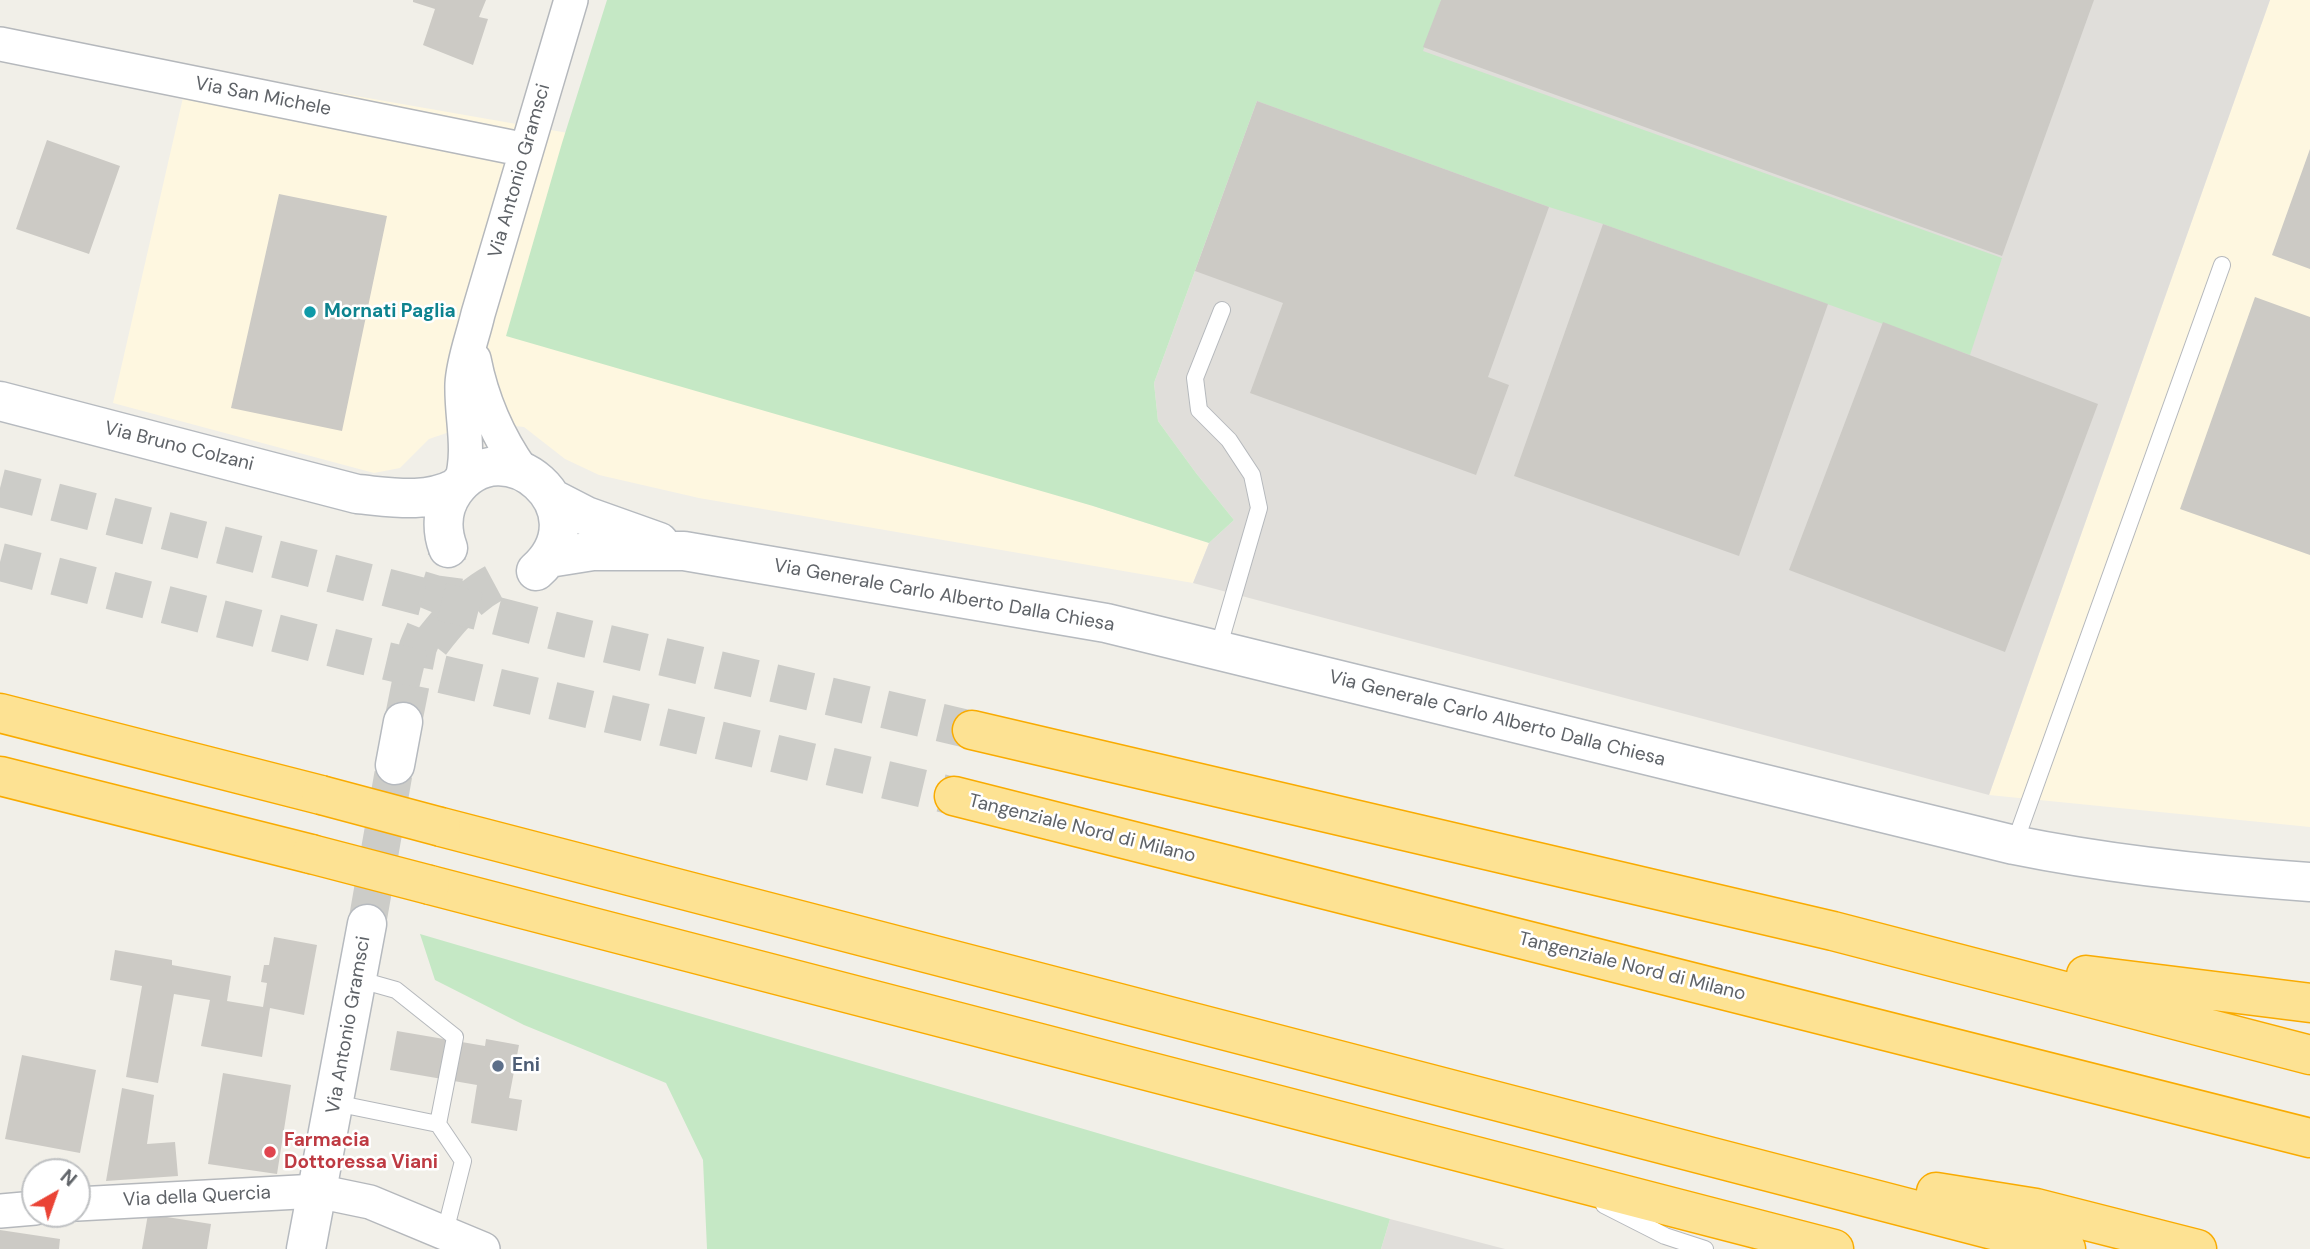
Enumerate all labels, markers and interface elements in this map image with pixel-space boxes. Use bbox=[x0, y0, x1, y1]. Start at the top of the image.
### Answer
street label: Via San Michele bbox=[193, 73, 333, 121]
street label: Via Antonio Gramsci bbox=[484, 81, 556, 261]
place label: Mornati Paglia bbox=[324, 301, 456, 323]
marker: Mornati Paglia bbox=[302, 304, 318, 320]
street label: Via Bruno Colzani bbox=[102, 417, 256, 477]
street label: Via Generale Carlo Alberto Dalla Chiesa bbox=[772, 555, 1116, 637]
street label: Via Generale Carlo Alberto Dalla Chiesa bbox=[1327, 666, 1667, 772]
street label: Tangenziale Nord di Milano bbox=[966, 790, 1198, 868]
street label: Tangenziale Nord di Milano bbox=[1516, 928, 1748, 1006]
street label: Via Antonio Gramsci bbox=[322, 934, 376, 1116]
place label: Eni bbox=[512, 1055, 540, 1077]
marker: Eni bbox=[490, 1058, 506, 1074]
place label: Farmacia Dottoressa Viani bbox=[284, 1130, 438, 1174]
marker: Farmacia Dottoressa Viani bbox=[262, 1144, 278, 1160]
north arrow bbox=[21, 1158, 91, 1228]
text: N bbox=[55, 1164, 82, 1192]
street label: Via della Quercia bbox=[122, 1182, 272, 1212]

